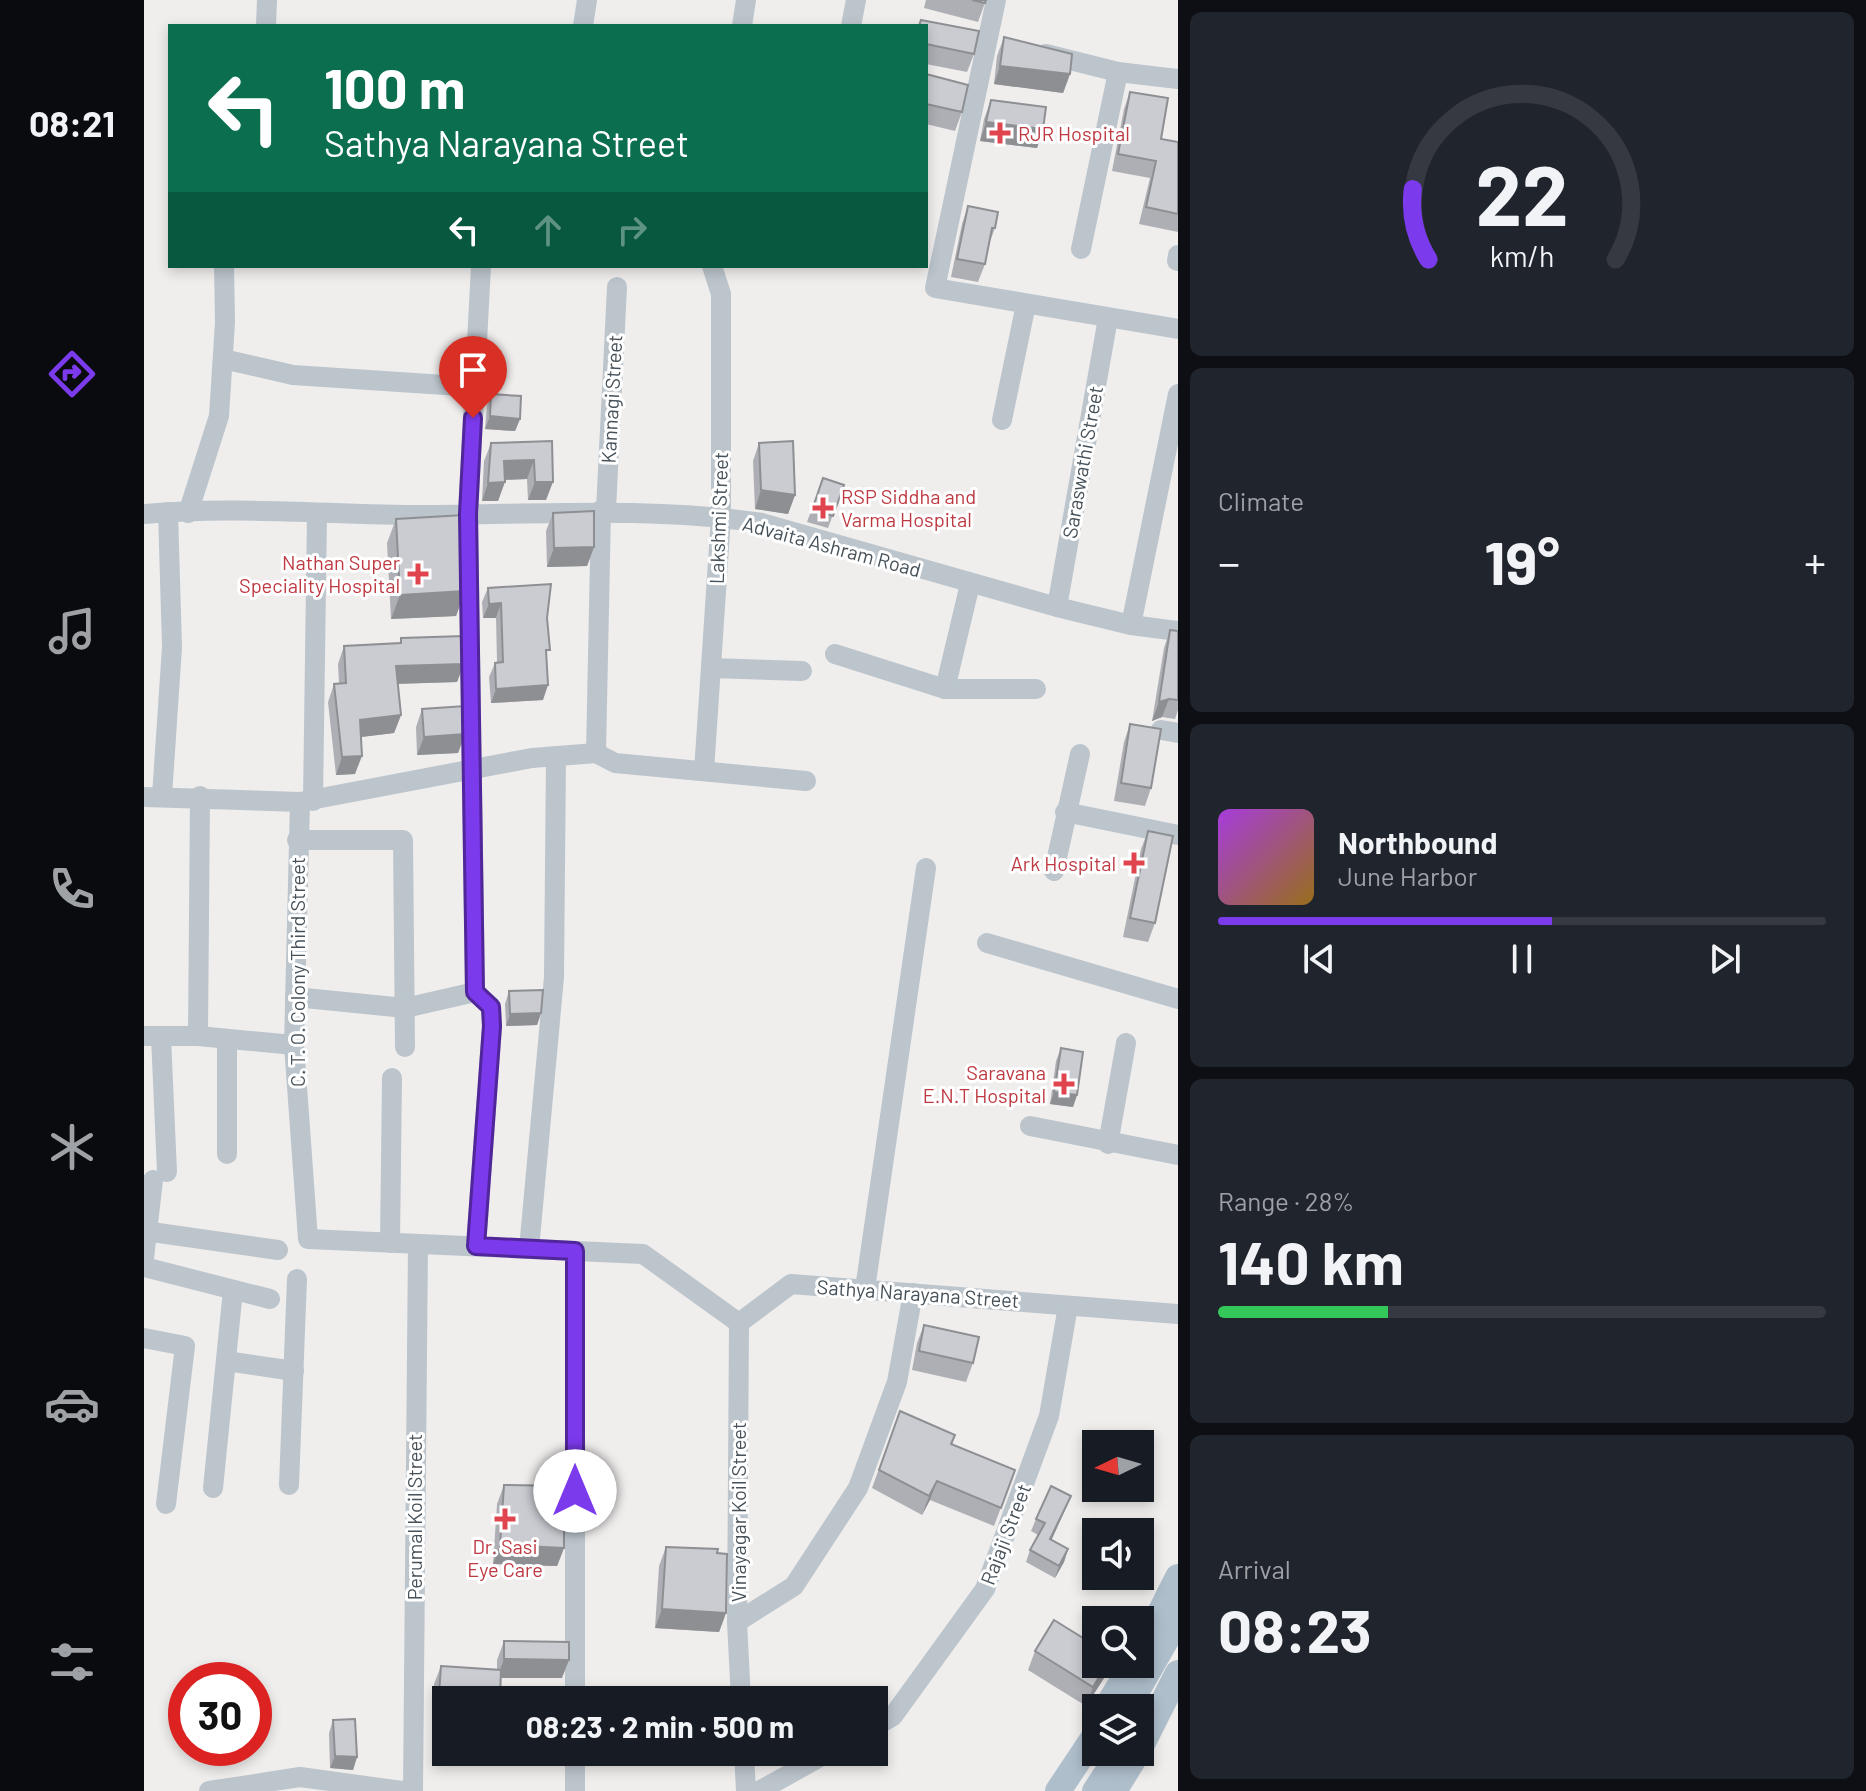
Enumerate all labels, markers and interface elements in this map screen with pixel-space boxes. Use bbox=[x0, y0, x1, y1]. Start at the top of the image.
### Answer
text: 100 m bbox=[324, 53, 466, 120]
icon: left bbox=[192, 56, 296, 160]
text: 08:21 bbox=[29, 101, 115, 144]
text: Sathya Narayana Street bbox=[324, 121, 689, 164]
place label: RJR Hospital bbox=[1018, 121, 1130, 145]
marker: RJR Hospital bbox=[989, 122, 1011, 144]
text: 22 bbox=[1475, 142, 1569, 242]
icon: left bbox=[442, 208, 486, 252]
icon: ahead bbox=[526, 208, 570, 252]
icon: right bbox=[610, 208, 654, 252]
text: km/h bbox=[1490, 238, 1554, 273]
street label: Kannagi Street bbox=[596, 334, 626, 464]
pin bbox=[439, 336, 507, 418]
icon: directions bbox=[44, 346, 100, 402]
icon: arrive bbox=[451, 348, 495, 392]
street label: Saraswathi Street bbox=[1057, 384, 1107, 540]
street label: Lakshmi Street bbox=[704, 452, 732, 584]
place label: RSP Siddha and Varma Hospital bbox=[841, 484, 976, 531]
text: Climate bbox=[1218, 485, 1304, 516]
marker: RSP Siddha and Varma Hospital bbox=[812, 497, 834, 519]
street label: Advaita Ashram Road bbox=[740, 511, 924, 581]
text: 19° bbox=[1484, 525, 1560, 597]
text: − bbox=[1218, 535, 1240, 588]
text: + bbox=[1804, 535, 1826, 588]
place label: Nathan Super Speciality Hospital bbox=[239, 550, 400, 597]
marker: Nathan Super Speciality Hospital bbox=[407, 563, 429, 585]
icon: music bbox=[44, 603, 100, 659]
text: Northbound bbox=[1338, 824, 1497, 860]
place label: Ark Hospital bbox=[1011, 851, 1116, 875]
marker: Ark Hospital bbox=[1123, 852, 1145, 874]
street label: C. T. O. Colony Third Street bbox=[285, 857, 309, 1087]
text: June Harbor bbox=[1338, 860, 1477, 891]
icon: phone bbox=[44, 861, 100, 917]
icon: previous bbox=[1297, 937, 1341, 981]
icon: pause bbox=[1500, 937, 1544, 981]
icon: next bbox=[1703, 937, 1747, 981]
place label: Saravana E.N.T Hospital bbox=[923, 1060, 1046, 1107]
marker: Saravana E.N.T Hospital bbox=[1053, 1073, 1075, 1095]
icon: climate bbox=[44, 1119, 100, 1175]
text: Range · 28% bbox=[1218, 1185, 1354, 1216]
text: 140 km bbox=[1218, 1225, 1404, 1297]
street label: Sathya Narayana Street bbox=[816, 1274, 1020, 1312]
icon: car bbox=[44, 1376, 100, 1432]
street label: Vinayagar Koil Street bbox=[726, 1422, 750, 1602]
north arrow bbox=[1082, 1430, 1154, 1502]
map controls bbox=[1082, 1430, 1154, 1766]
street label: Perumal Koil Street bbox=[402, 1434, 426, 1600]
position arrow bbox=[533, 1449, 617, 1533]
street label: Rajaji Street bbox=[975, 1480, 1035, 1588]
marker: Dr. Sasi Eye Care bbox=[494, 1508, 516, 1530]
button: sound bbox=[1082, 1518, 1154, 1590]
place label: Dr. Sasi Eye Care bbox=[467, 1534, 543, 1581]
text: Arrival bbox=[1218, 1553, 1291, 1584]
text: 08:23 bbox=[1218, 1593, 1372, 1665]
button: search bbox=[1082, 1606, 1154, 1678]
icon: filters bbox=[44, 1634, 100, 1690]
speed limit sign: 30 bbox=[168, 1662, 272, 1766]
button: layers bbox=[1082, 1694, 1154, 1766]
text: 08:23 · 2 min · 500 m bbox=[526, 1708, 794, 1744]

